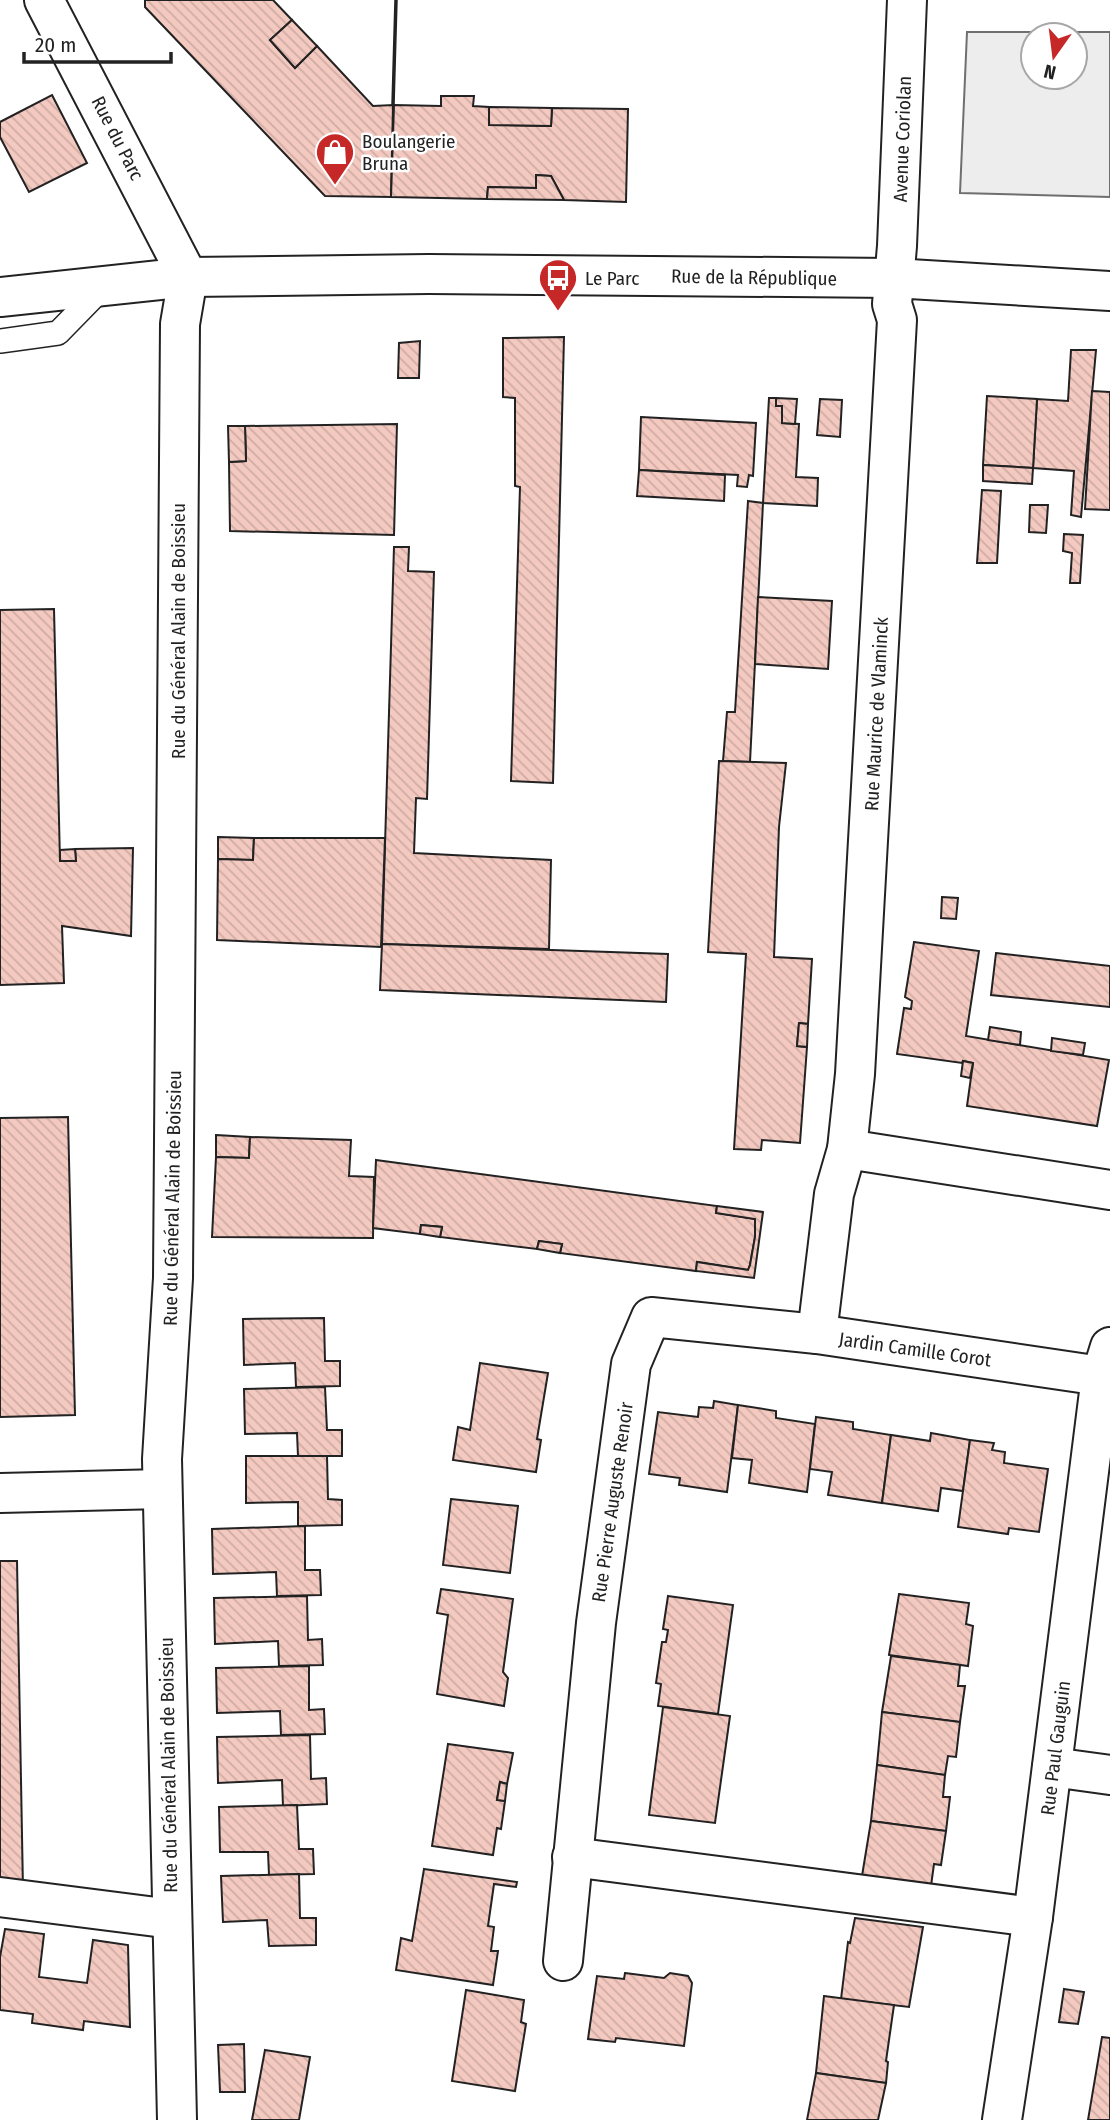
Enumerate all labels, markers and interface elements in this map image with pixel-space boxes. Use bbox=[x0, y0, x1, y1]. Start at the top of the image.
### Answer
scale bar bbox=[24, 21, 172, 65]
north arrow bbox=[1019, 21, 1089, 91]
text: 20 m bbox=[35, 32, 76, 58]
text: N bbox=[1042, 59, 1058, 85]
street label: Avenue Coriolan bbox=[889, 75, 916, 203]
street label: Rue du Parc bbox=[87, 92, 149, 184]
place label: Boulangerie Bruna bbox=[362, 130, 455, 175]
shop icon: Boulangerie Bruna bbox=[314, 131, 356, 186]
bus stop icon: Le Parc bbox=[537, 257, 579, 312]
street label: Rue de la République bbox=[671, 265, 837, 290]
place label: Le Parc bbox=[585, 267, 639, 290]
street label: Rue du Général Alain de Boissieu bbox=[167, 503, 190, 759]
street label: Rue Maurice de Vlaminck bbox=[860, 616, 893, 812]
street label: Rue du Général Alain de Boissieu bbox=[159, 1070, 186, 1326]
street label: Jardin Camille Corot bbox=[837, 1327, 993, 1372]
street label: Rue Pierre Auguste Renoir bbox=[587, 1400, 638, 1604]
street label: Rue du Général Alain de Boissieu bbox=[155, 1637, 182, 1893]
street label: Rue Paul Gauguin bbox=[1036, 1679, 1075, 1817]

